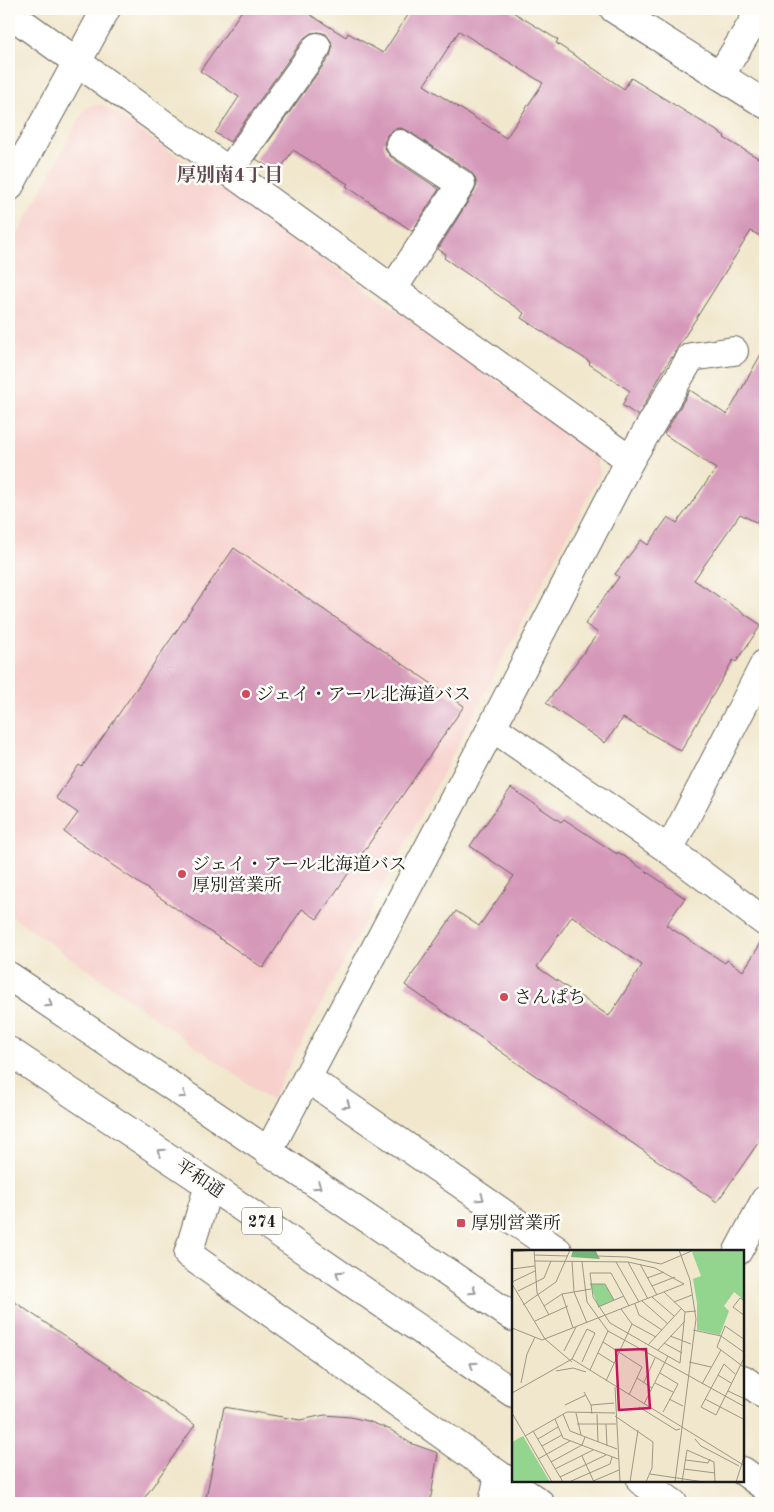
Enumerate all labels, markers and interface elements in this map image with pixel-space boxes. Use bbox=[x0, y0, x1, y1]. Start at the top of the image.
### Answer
district label: 厚別南4丁目 bbox=[177, 164, 283, 186]
place label: ジェイ・アール北海道バス bbox=[256, 684, 471, 704]
marker: ジェイ・アール北海道バス bbox=[240, 688, 252, 700]
place label: ジェイ・アール北海道バス 厚別営業所 bbox=[192, 854, 407, 895]
marker: ジェイ・アール北海道バス 厚別営業所 bbox=[176, 868, 188, 880]
place label: さんぱち bbox=[514, 988, 586, 1007]
marker: さんぱち bbox=[498, 991, 510, 1003]
one-way arrow bbox=[44, 997, 53, 1007]
one-way arrow bbox=[178, 1089, 187, 1098]
one-way arrow bbox=[342, 1099, 351, 1108]
one-way arrow bbox=[157, 1149, 167, 1158]
street label: 平和通 bbox=[172, 1155, 228, 1201]
one-way arrow bbox=[312, 1180, 322, 1189]
one-way arrow bbox=[475, 1192, 485, 1201]
road number: 274 bbox=[242, 1208, 282, 1234]
place label: 厚別営業所 bbox=[471, 1213, 561, 1233]
marker: 厚別営業所 bbox=[455, 1217, 467, 1229]
inset map bbox=[512, 1250, 744, 1482]
one-way arrow bbox=[335, 1270, 344, 1280]
one-way arrow bbox=[468, 1285, 477, 1294]
one-way arrow bbox=[469, 1362, 478, 1371]

